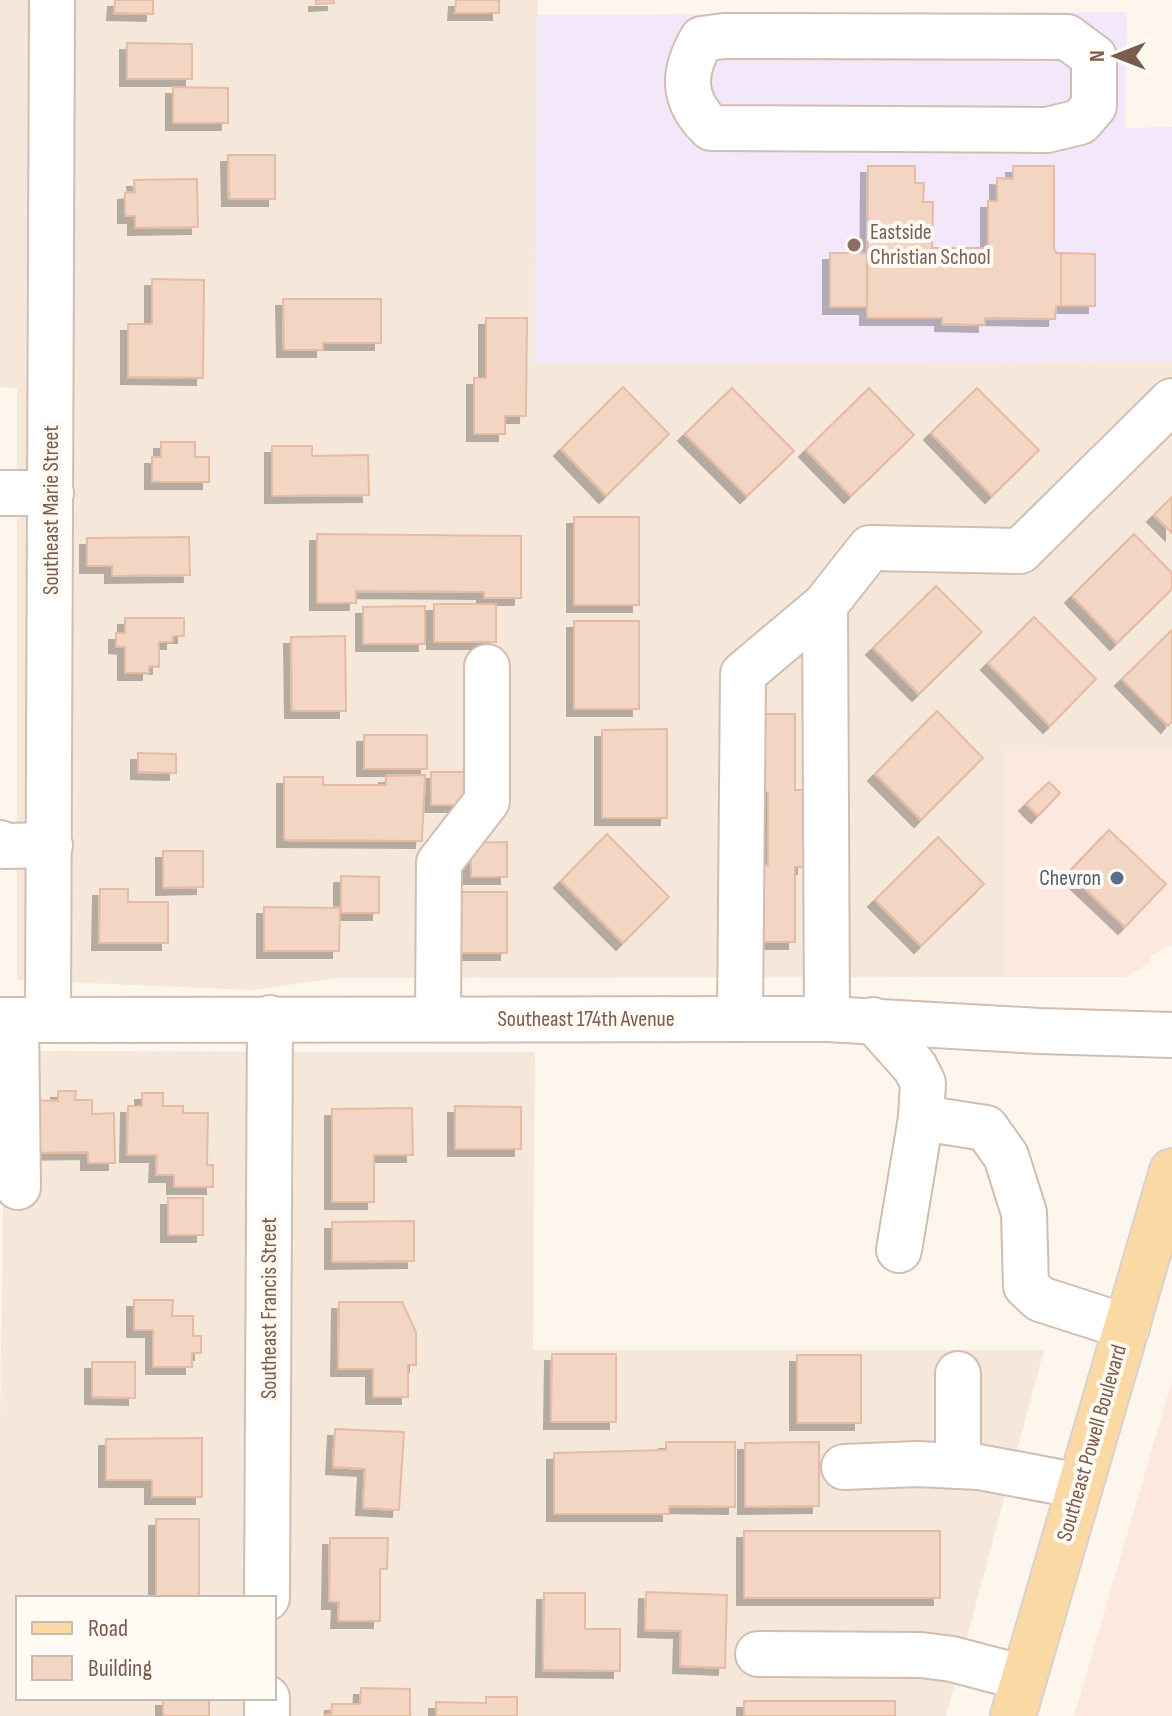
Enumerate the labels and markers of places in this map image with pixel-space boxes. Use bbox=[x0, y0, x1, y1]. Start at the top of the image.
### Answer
place label: Eastside Christian School bbox=[870, 219, 991, 271]
marker: Eastside Christian School bbox=[845, 236, 863, 254]
place label: Chevron bbox=[1039, 865, 1101, 892]
marker: Chevron bbox=[1108, 869, 1126, 887]

